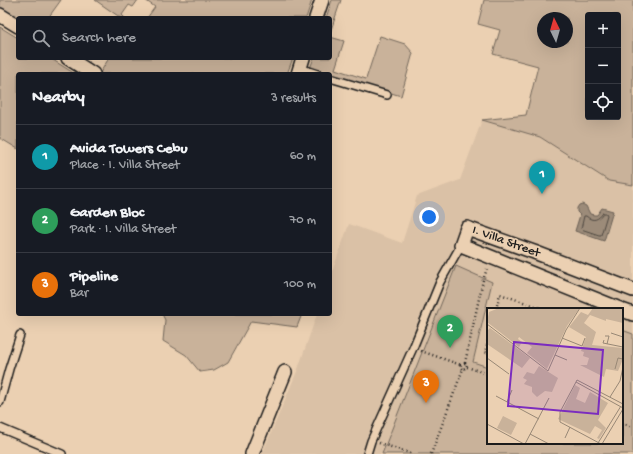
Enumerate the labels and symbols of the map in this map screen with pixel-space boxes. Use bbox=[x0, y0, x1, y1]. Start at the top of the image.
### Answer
north arrow bbox=[537, 12, 573, 48]
pin: 1 bbox=[529, 161, 555, 194]
your location bbox=[419, 207, 439, 227]
street label: I. Villa Street bbox=[470, 223, 544, 262]
inset map bbox=[487, 308, 623, 444]
pin: 2 bbox=[437, 315, 463, 348]
pin: 3 bbox=[413, 370, 439, 403]

